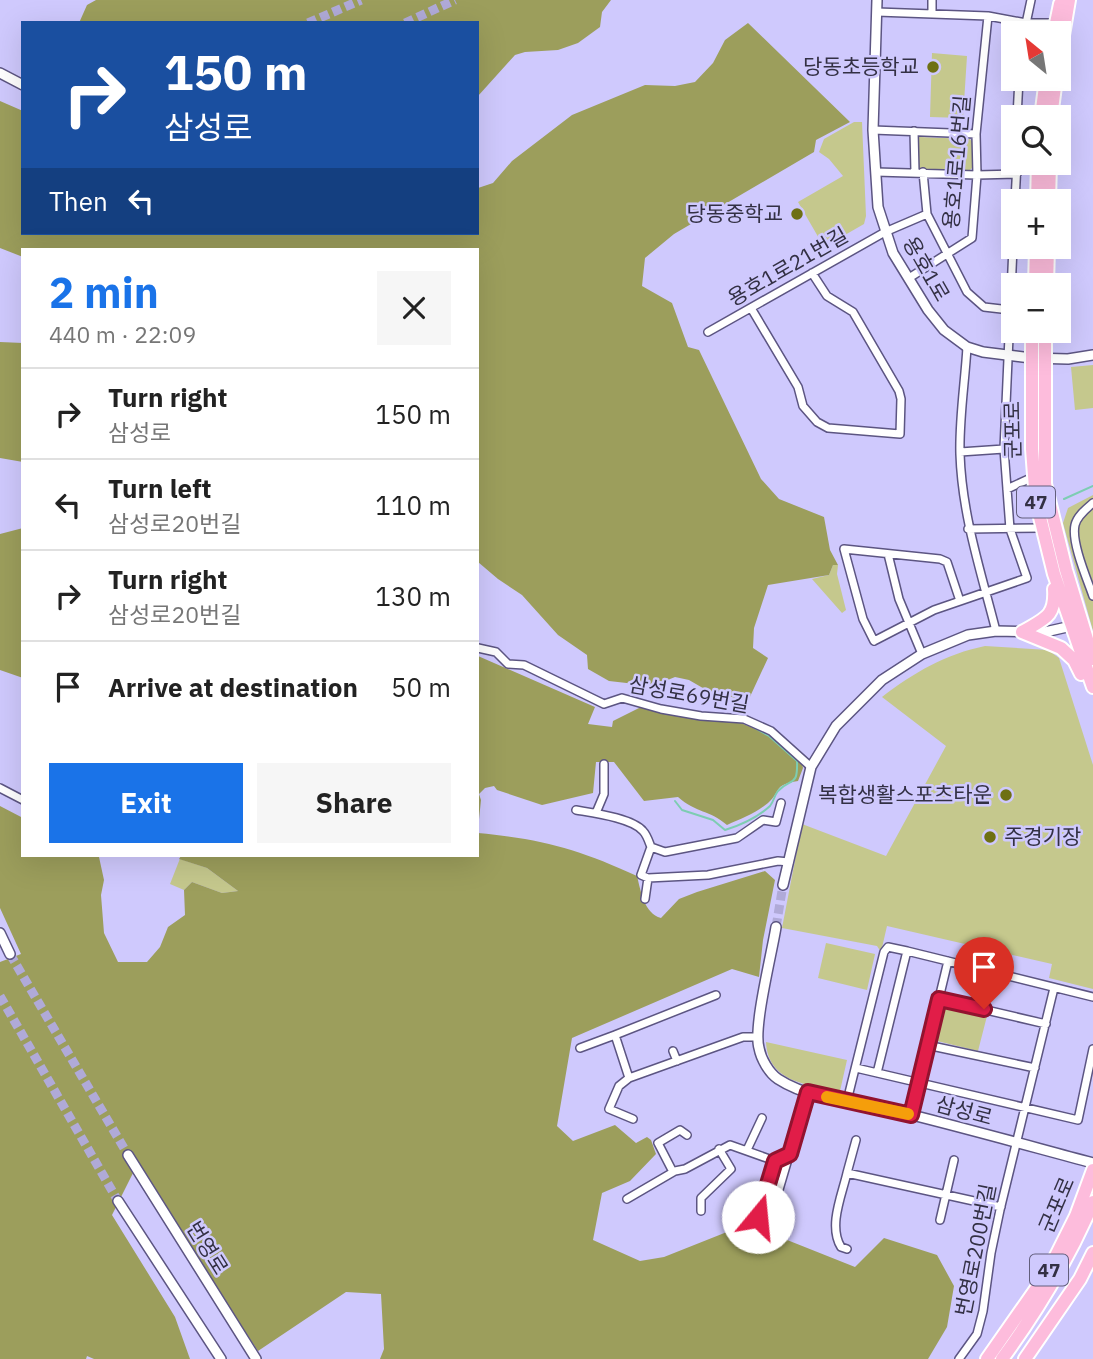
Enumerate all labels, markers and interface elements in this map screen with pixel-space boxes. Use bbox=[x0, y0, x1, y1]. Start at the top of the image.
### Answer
north arrow bbox=[1001, 21, 1071, 91]
map controls bbox=[1001, 21, 1071, 343]
text: 150 m bbox=[164, 40, 308, 103]
icon: right bbox=[49, 49, 140, 140]
place label: 당동초등학교 bbox=[803, 52, 919, 80]
marker: 당동초등학교 bbox=[925, 59, 941, 75]
street label: 용호1로16번길 bbox=[936, 94, 976, 230]
button: search bbox=[1001, 105, 1071, 175]
text: 삼성로 bbox=[164, 106, 252, 148]
icon: left bbox=[122, 182, 160, 220]
text: Then bbox=[49, 184, 108, 218]
button: + bbox=[1001, 189, 1071, 259]
place label: 당동중학교 bbox=[686, 199, 783, 227]
marker: 당동중학교 bbox=[789, 206, 805, 222]
street label: 용호1로21번길 bbox=[722, 220, 853, 312]
street label: 용호1로 bbox=[897, 231, 957, 306]
text: 2 min bbox=[49, 265, 159, 320]
button: close bbox=[377, 271, 451, 345]
button: − bbox=[1001, 273, 1071, 343]
text: 440 m · 22:09 bbox=[49, 319, 196, 349]
text: Turn right bbox=[108, 380, 227, 414]
icon: right bbox=[49, 395, 87, 433]
text: 150 m bbox=[375, 397, 451, 431]
street label: 군포로 bbox=[997, 401, 1027, 459]
text: 삼성로 bbox=[108, 417, 171, 447]
text: Turn left bbox=[108, 471, 211, 505]
icon: left bbox=[49, 486, 87, 524]
road number: 47 bbox=[1017, 486, 1055, 517]
text: 110 m bbox=[375, 488, 451, 522]
text: 삼성로20번길 bbox=[108, 508, 241, 538]
text: Turn right bbox=[108, 562, 227, 596]
icon: right bbox=[49, 577, 87, 615]
text: 130 m bbox=[375, 579, 451, 613]
text: 삼성로20번길 bbox=[108, 599, 241, 629]
icon: arrive bbox=[49, 668, 87, 706]
text: Arrive at destination bbox=[108, 670, 358, 704]
text: 50 m bbox=[391, 670, 451, 704]
street label: 삼성로69번길 bbox=[627, 670, 752, 718]
button: Exit bbox=[49, 763, 243, 843]
button: Share bbox=[257, 763, 451, 843]
place label: 복합생활스포츠타운 bbox=[818, 780, 992, 808]
marker: 복합생활스포츠타운 bbox=[998, 787, 1014, 803]
place label: 주경기장 bbox=[1004, 822, 1081, 850]
marker: 주경기장 bbox=[982, 829, 998, 845]
pin bbox=[954, 937, 1014, 1009]
icon: arrive bbox=[965, 948, 1003, 986]
street label: 삼성로 bbox=[933, 1089, 996, 1131]
street label: 군포로 bbox=[1032, 1172, 1080, 1237]
position arrow bbox=[721, 1180, 795, 1254]
street label: 번영로200번길 bbox=[948, 1181, 1002, 1318]
street label: 번영로 bbox=[181, 1215, 235, 1279]
road number: 47 bbox=[1030, 1254, 1068, 1286]

